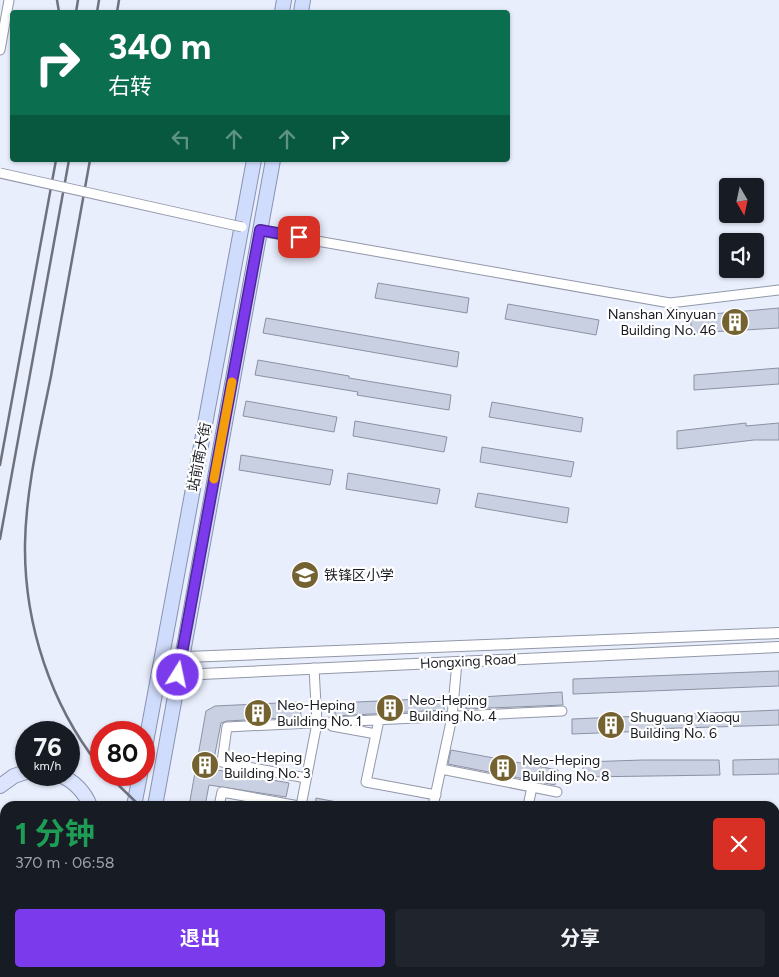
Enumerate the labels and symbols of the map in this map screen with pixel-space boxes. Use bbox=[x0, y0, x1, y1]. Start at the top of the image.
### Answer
north arrow bbox=[719, 178, 764, 222]
pin bbox=[278, 216, 320, 258]
place label: Nanshan Xinyuan Building No. 46 bbox=[608, 306, 716, 339]
building icon: Nanshan Xinyuan Building No. 46 bbox=[720, 307, 750, 337]
street label: 站前南大街 bbox=[184, 421, 215, 493]
school or university icon: 铁锋区小学 bbox=[290, 560, 320, 590]
place label: 铁锋区小学 bbox=[324, 567, 394, 584]
position arrow bbox=[151, 648, 203, 700]
street label: Hongxing Road bbox=[420, 650, 517, 673]
place label: Neo-Heping Building No. 4 bbox=[409, 692, 497, 725]
building icon: Neo-Heping Building No. 4 bbox=[375, 693, 405, 723]
place label: Neo-Heping Building No. 1 bbox=[277, 697, 362, 730]
building icon: Neo-Heping Building No. 1 bbox=[243, 698, 273, 728]
place label: Shuguang Xiaoqu Building No. 6 bbox=[630, 709, 740, 742]
building icon: Shuguang Xiaoqu Building No. 6 bbox=[596, 710, 626, 740]
speed limit sign: 80 bbox=[90, 721, 155, 786]
place label: Neo-Heping Building No. 3 bbox=[224, 749, 311, 782]
building icon: Neo-Heping Building No. 3 bbox=[190, 750, 220, 780]
place label: Neo-Heping Building No. 8 bbox=[522, 752, 610, 785]
building icon: Neo-Heping Building No. 8 bbox=[488, 753, 518, 783]

